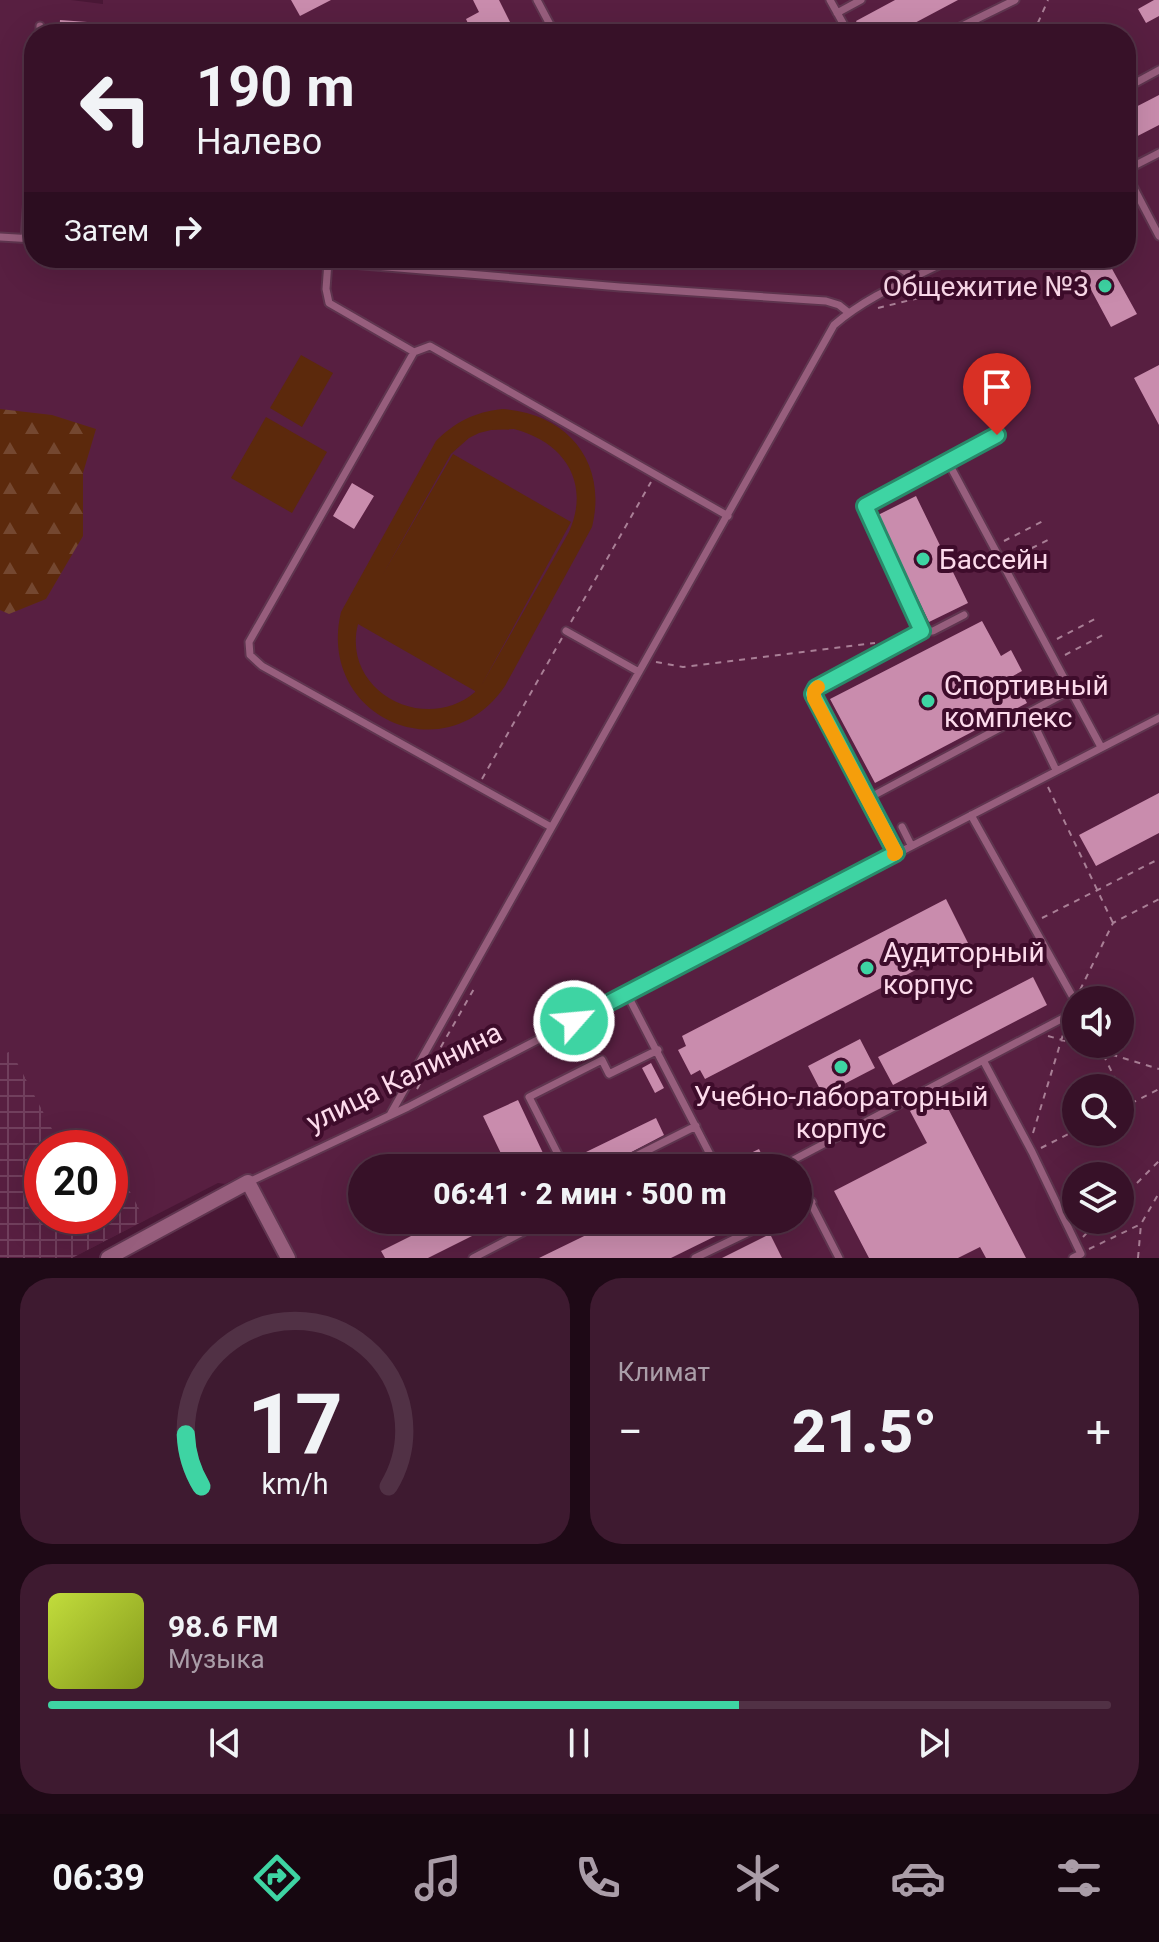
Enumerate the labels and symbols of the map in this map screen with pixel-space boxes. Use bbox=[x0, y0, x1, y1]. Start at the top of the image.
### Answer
place label: Общежитие №3 bbox=[883, 270, 1089, 303]
marker: Общежитие №3 bbox=[1096, 277, 1114, 295]
pin bbox=[963, 353, 1031, 435]
place label: Бассейн bbox=[939, 543, 1048, 576]
marker: Бассейн bbox=[914, 550, 932, 568]
place label: Спортивный комплекс bbox=[944, 669, 1109, 734]
marker: Спортивный комплекс bbox=[919, 692, 937, 710]
place label: Аудиторный корпус bbox=[883, 936, 1045, 1001]
marker: Аудиторный корпус bbox=[858, 959, 876, 977]
position arrow bbox=[532, 979, 616, 1063]
street label: улица Калинина bbox=[301, 1015, 507, 1139]
marker: Учебно-лабораторный корпус bbox=[832, 1058, 850, 1076]
place label: Учебно-лабораторный корпус bbox=[694, 1080, 988, 1145]
speed limit sign: 20 bbox=[24, 1130, 128, 1234]

